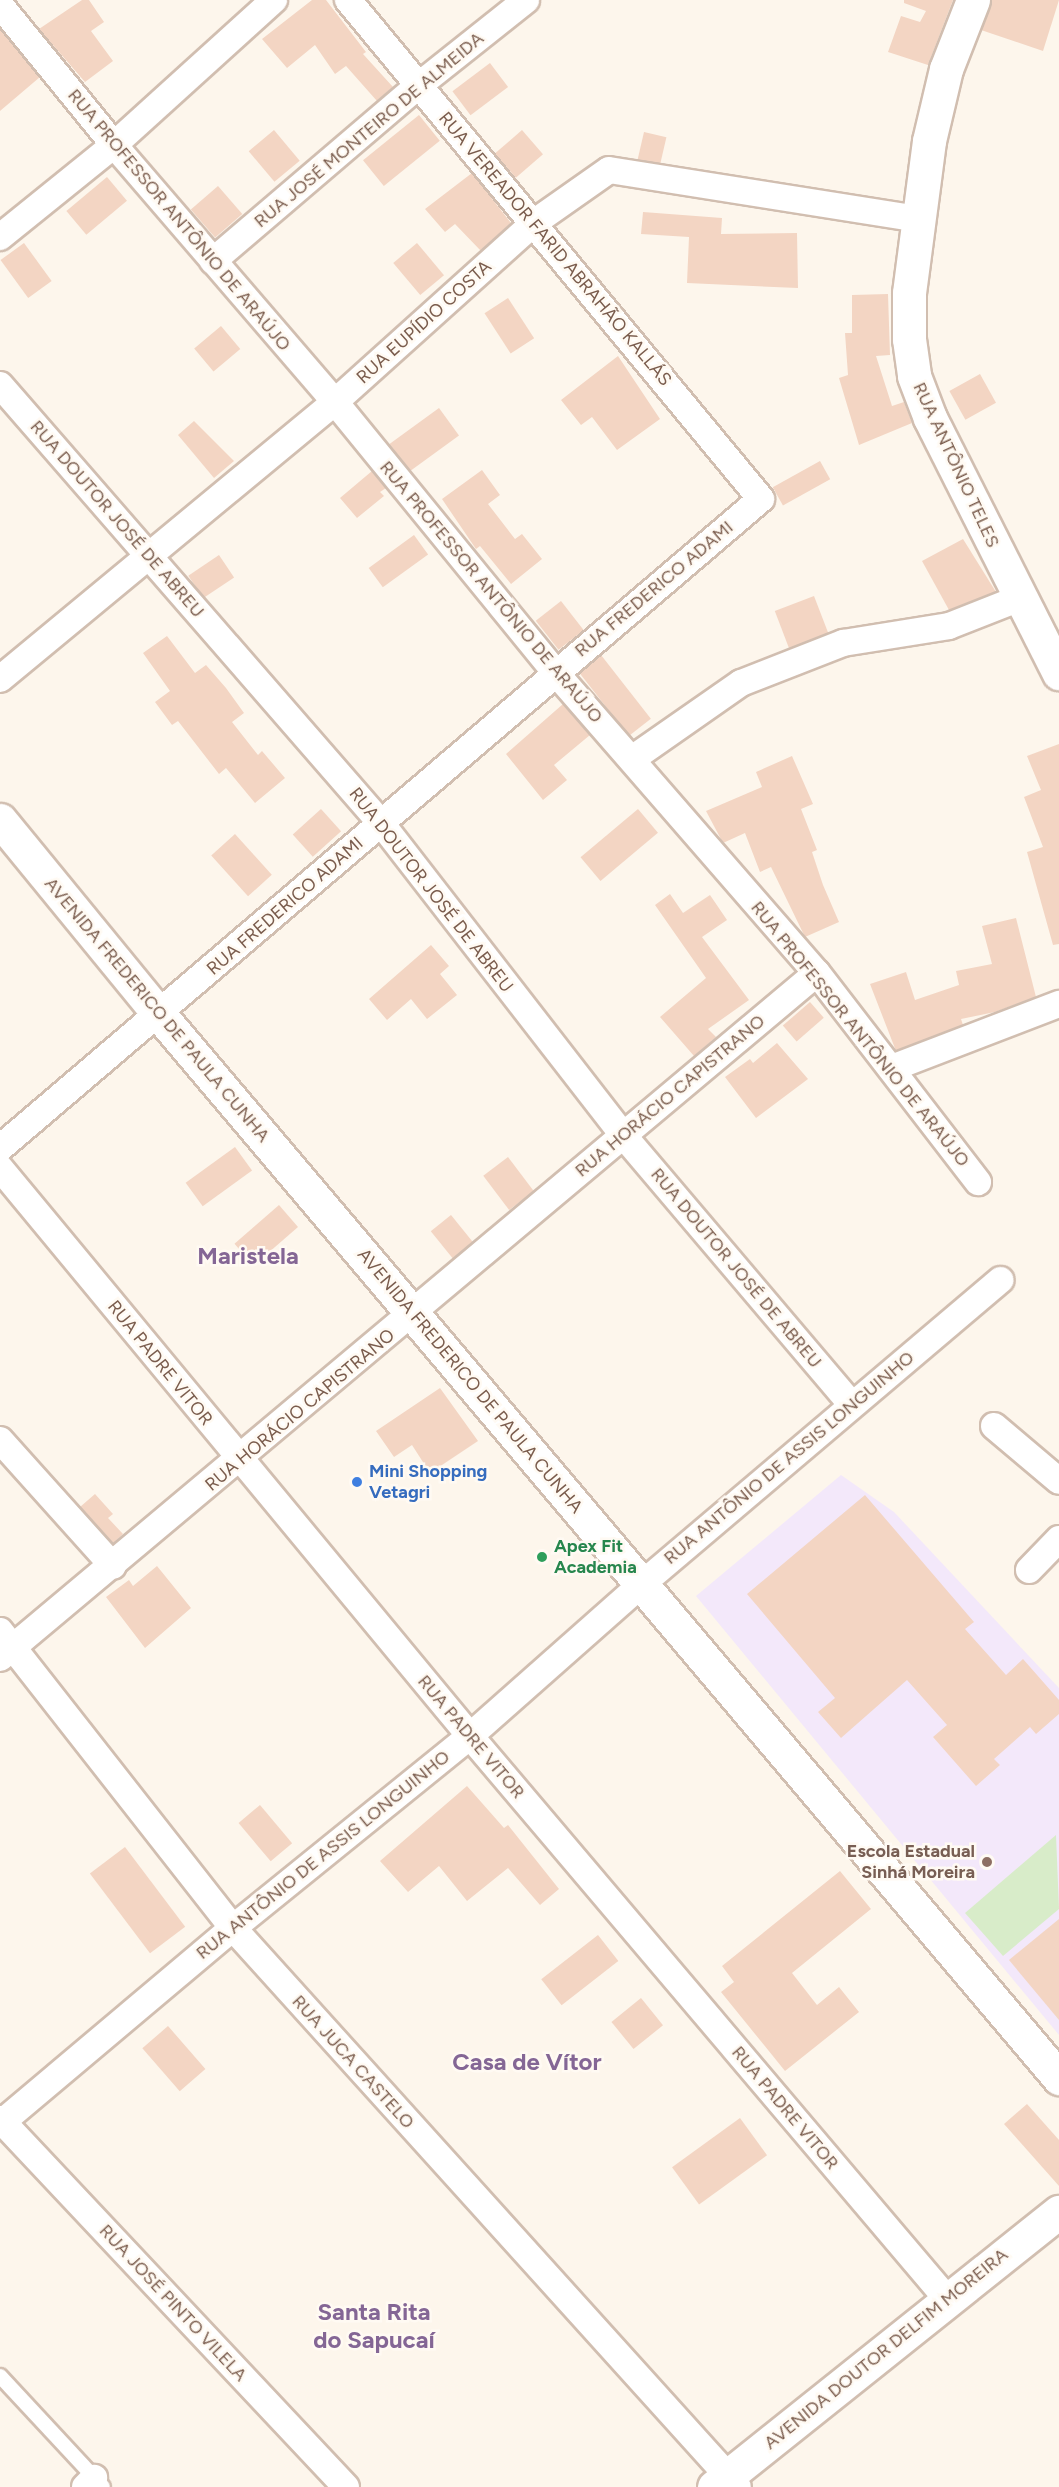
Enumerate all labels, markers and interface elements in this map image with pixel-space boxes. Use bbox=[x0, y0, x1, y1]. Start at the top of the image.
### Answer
street label: RUA JOSÉ MONTEIRO DE ALMEIDA bbox=[250, 28, 488, 232]
street label: RUA PROFESSOR ANTÔNIO DE ARAÚJO bbox=[63, 85, 295, 355]
street label: RUA VEREADOR FARID ABRAHÃO KALLÁS bbox=[434, 108, 676, 390]
street label: RUA EUPÍDIO COSTA bbox=[352, 256, 496, 388]
street label: RUA ANTÔNIO TELES bbox=[908, 379, 1004, 551]
street label: RUA DOUTOR JOSÉ DE ABREU bbox=[26, 416, 208, 622]
street label: RUA PROFESSOR ANTÔNIO DE ARAÚJO bbox=[375, 457, 607, 727]
street label: RUA FREDERICO ADAMI bbox=[571, 517, 737, 661]
street label: RUA DOUTOR JOSÉ DE ABREU bbox=[344, 783, 518, 997]
street label: RUA FREDERICO ADAMI bbox=[203, 832, 367, 980]
street label: AVENIDA FREDERICO DE PAULA CUNHA bbox=[40, 873, 274, 1147]
street label: RUA PROFESSOR ANTÔNIO DE ARAÚJO bbox=[746, 897, 974, 1171]
street label: RUA HORÁCIO CAPISTRANO bbox=[571, 1010, 769, 1182]
street label: RUA DOUTOR JOSÉ DE ABREU bbox=[646, 1164, 826, 1372]
district label: Maristela bbox=[197, 1242, 299, 1270]
street label: AVENIDA FREDERICO DE PAULA CUNHA bbox=[353, 1244, 587, 1518]
street label: RUA PADRE VITOR bbox=[103, 1296, 217, 1430]
street label: RUA HORÁCIO CAPISTRANO bbox=[201, 1324, 399, 1496]
street label: RUA ANTÔNIO DE ASSIS LONGUINHO bbox=[660, 1347, 918, 1569]
place label: Mini Shopping Vetagri bbox=[369, 1461, 487, 1504]
marker: Mini Shopping Vetagri bbox=[350, 1475, 364, 1489]
place label: Apex Fit Academia bbox=[554, 1536, 637, 1578]
marker: Apex Fit Academia bbox=[535, 1550, 549, 1564]
street label: RUA PADRE VITOR bbox=[413, 1671, 529, 1803]
street label: RUA ANTÔNIO DE ASSIS LONGUINHO bbox=[192, 1746, 454, 1964]
place label: Escola Estadual Sinhá Moreira bbox=[847, 1841, 975, 1884]
marker: Escola Estadual Sinhá Moreira bbox=[980, 1855, 994, 1869]
street label: RUA JUCA CASTELO bbox=[287, 1991, 419, 2133]
street label: RUA PADRE VITOR bbox=[727, 2042, 843, 2174]
district label: Casa de Vítor bbox=[452, 2048, 602, 2076]
street label: RUA JOSÉ PINTO VILELA bbox=[95, 2220, 251, 2386]
street label: AVENIDA DOUTOR DELFIM MOREIRA bbox=[760, 2244, 1012, 2454]
district label: Santa Rita do Sapucaí bbox=[313, 2298, 435, 2354]

